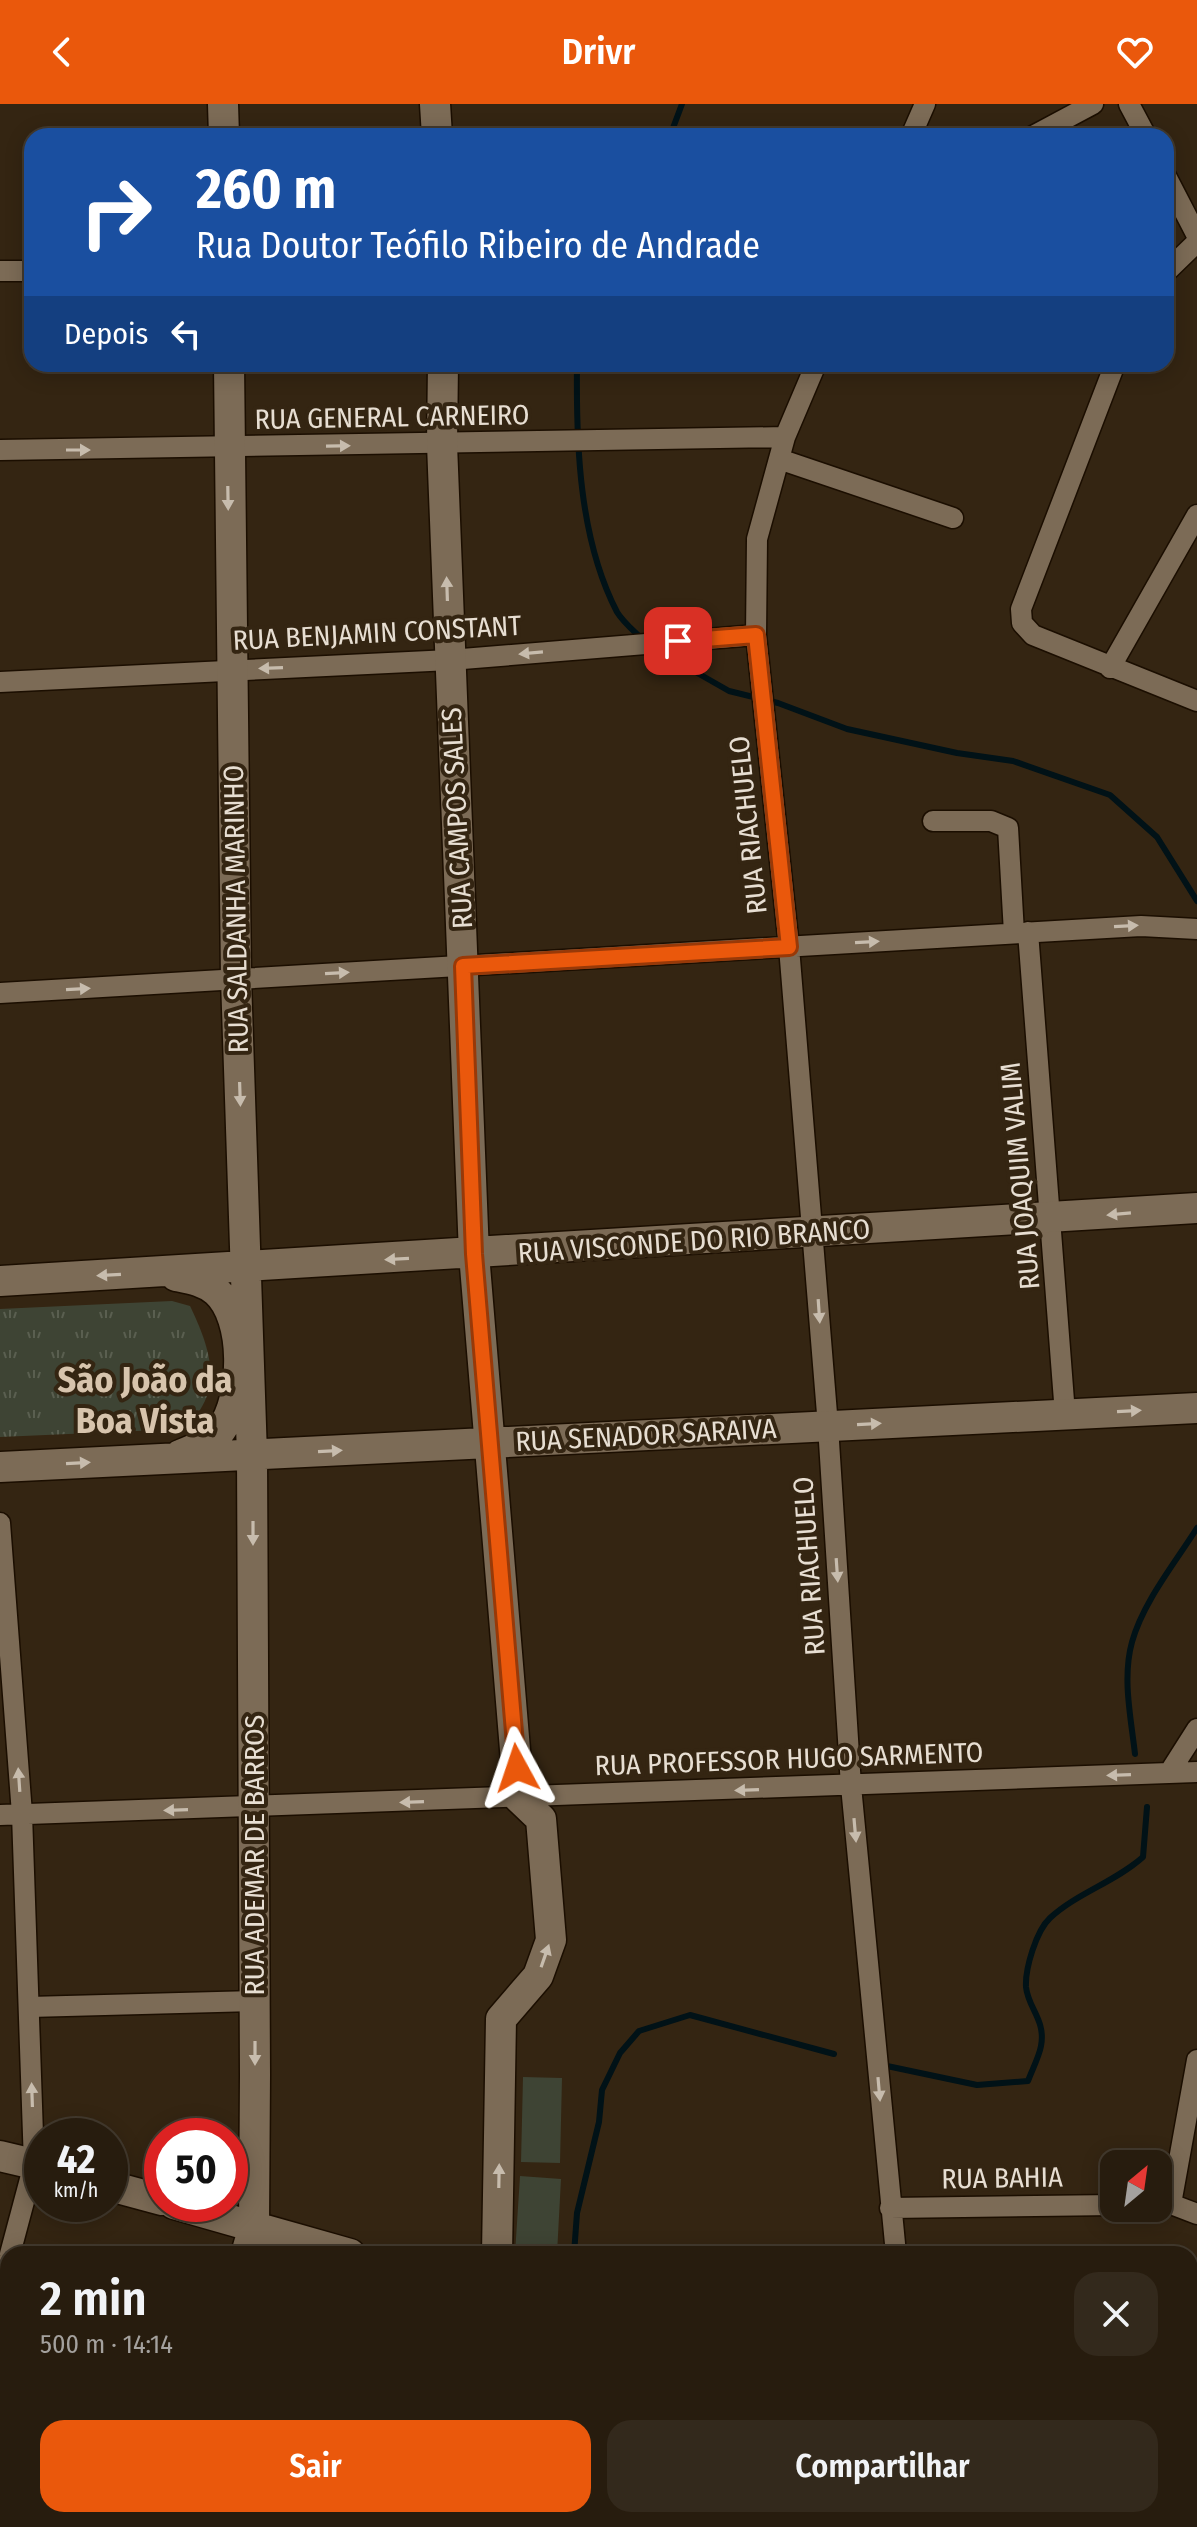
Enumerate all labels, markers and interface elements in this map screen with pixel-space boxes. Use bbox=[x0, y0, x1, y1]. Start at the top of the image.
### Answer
icon: back bbox=[40, 30, 84, 74]
text: Drivr bbox=[562, 30, 635, 74]
icon: heart bbox=[1113, 30, 1157, 74]
text: 260 m bbox=[196, 156, 336, 223]
icon: right bbox=[64, 160, 168, 264]
text: Rua Doutor Teófilo Ribeiro de Andrade bbox=[196, 224, 760, 268]
icon: left bbox=[164, 312, 208, 356]
text: Depois bbox=[64, 316, 148, 352]
street label: RUA GENERAL CARNEIRO bbox=[254, 398, 530, 436]
one-way arrow bbox=[326, 440, 351, 452]
one-way arrow bbox=[66, 444, 91, 456]
one-way arrow bbox=[222, 486, 234, 511]
one-way arrow bbox=[441, 576, 454, 601]
pin bbox=[644, 607, 712, 675]
street label: RUA BENJAMIN CONSTANT bbox=[232, 609, 522, 657]
icon: arrive bbox=[656, 619, 700, 663]
one-way arrow bbox=[518, 647, 543, 660]
one-way arrow bbox=[258, 661, 283, 674]
street label: RUA CAMPOS SALES bbox=[435, 706, 479, 930]
street label: RUA RIACHUELO bbox=[722, 734, 774, 916]
street label: RUA SALDANHA MARINHO bbox=[217, 765, 255, 1053]
one-way arrow bbox=[1114, 920, 1139, 933]
one-way arrow bbox=[855, 935, 880, 948]
one-way arrow bbox=[325, 966, 350, 979]
one-way arrow bbox=[66, 982, 91, 995]
street label: RUA JOAQUIM VALIM bbox=[994, 1061, 1046, 1291]
one-way arrow bbox=[234, 1082, 247, 1107]
one-way arrow bbox=[1106, 1208, 1131, 1221]
street label: RUA VISCONDE DO RIO BRANCO bbox=[517, 1212, 871, 1270]
one-way arrow bbox=[384, 1252, 409, 1265]
one-way arrow bbox=[96, 1269, 121, 1282]
one-way arrow bbox=[813, 1299, 826, 1324]
district label: São João da Boa Vista bbox=[58, 1358, 232, 1443]
one-way arrow bbox=[1117, 1404, 1142, 1417]
street label: RUA SENADOR SARAIVA bbox=[515, 1412, 778, 1458]
one-way arrow bbox=[857, 1417, 882, 1430]
one-way arrow bbox=[318, 1444, 343, 1457]
one-way arrow bbox=[66, 1457, 91, 1470]
street label: RUA RIACHUELO bbox=[786, 1476, 832, 1656]
one-way arrow bbox=[247, 1521, 259, 1546]
one-way arrow bbox=[831, 1558, 844, 1583]
street label: RUA ADEMAR DE BARROS bbox=[238, 1715, 271, 1995]
position arrow bbox=[475, 1726, 559, 1810]
street label: RUA PROFESSOR HUGO SARMENTO bbox=[594, 1736, 984, 1782]
one-way arrow bbox=[12, 1767, 25, 1792]
one-way arrow bbox=[1106, 1769, 1131, 1782]
one-way arrow bbox=[734, 1783, 759, 1796]
one-way arrow bbox=[399, 1796, 424, 1809]
one-way arrow bbox=[163, 1803, 188, 1816]
one-way arrow bbox=[849, 1818, 862, 1843]
one-way arrow bbox=[540, 1944, 552, 1968]
one-way arrow bbox=[249, 2041, 261, 2066]
one-way arrow bbox=[873, 2077, 886, 2102]
one-way arrow bbox=[25, 2082, 38, 2107]
speed limit sign: 50 bbox=[144, 2118, 248, 2222]
text: 42 bbox=[57, 2136, 95, 2184]
north arrow bbox=[1100, 2150, 1172, 2222]
map controls bbox=[1100, 2150, 1172, 2222]
street label: RUA BAHIA bbox=[941, 2160, 1063, 2196]
one-way arrow bbox=[493, 2163, 505, 2188]
text: km/h bbox=[54, 2178, 98, 2202]
text: 2 min bbox=[40, 2270, 147, 2328]
button: close bbox=[1074, 2272, 1158, 2356]
text: 500 m · 14:14 bbox=[40, 2329, 173, 2360]
button: Sair bbox=[40, 2420, 591, 2512]
button: Compartilhar bbox=[607, 2420, 1158, 2512]

